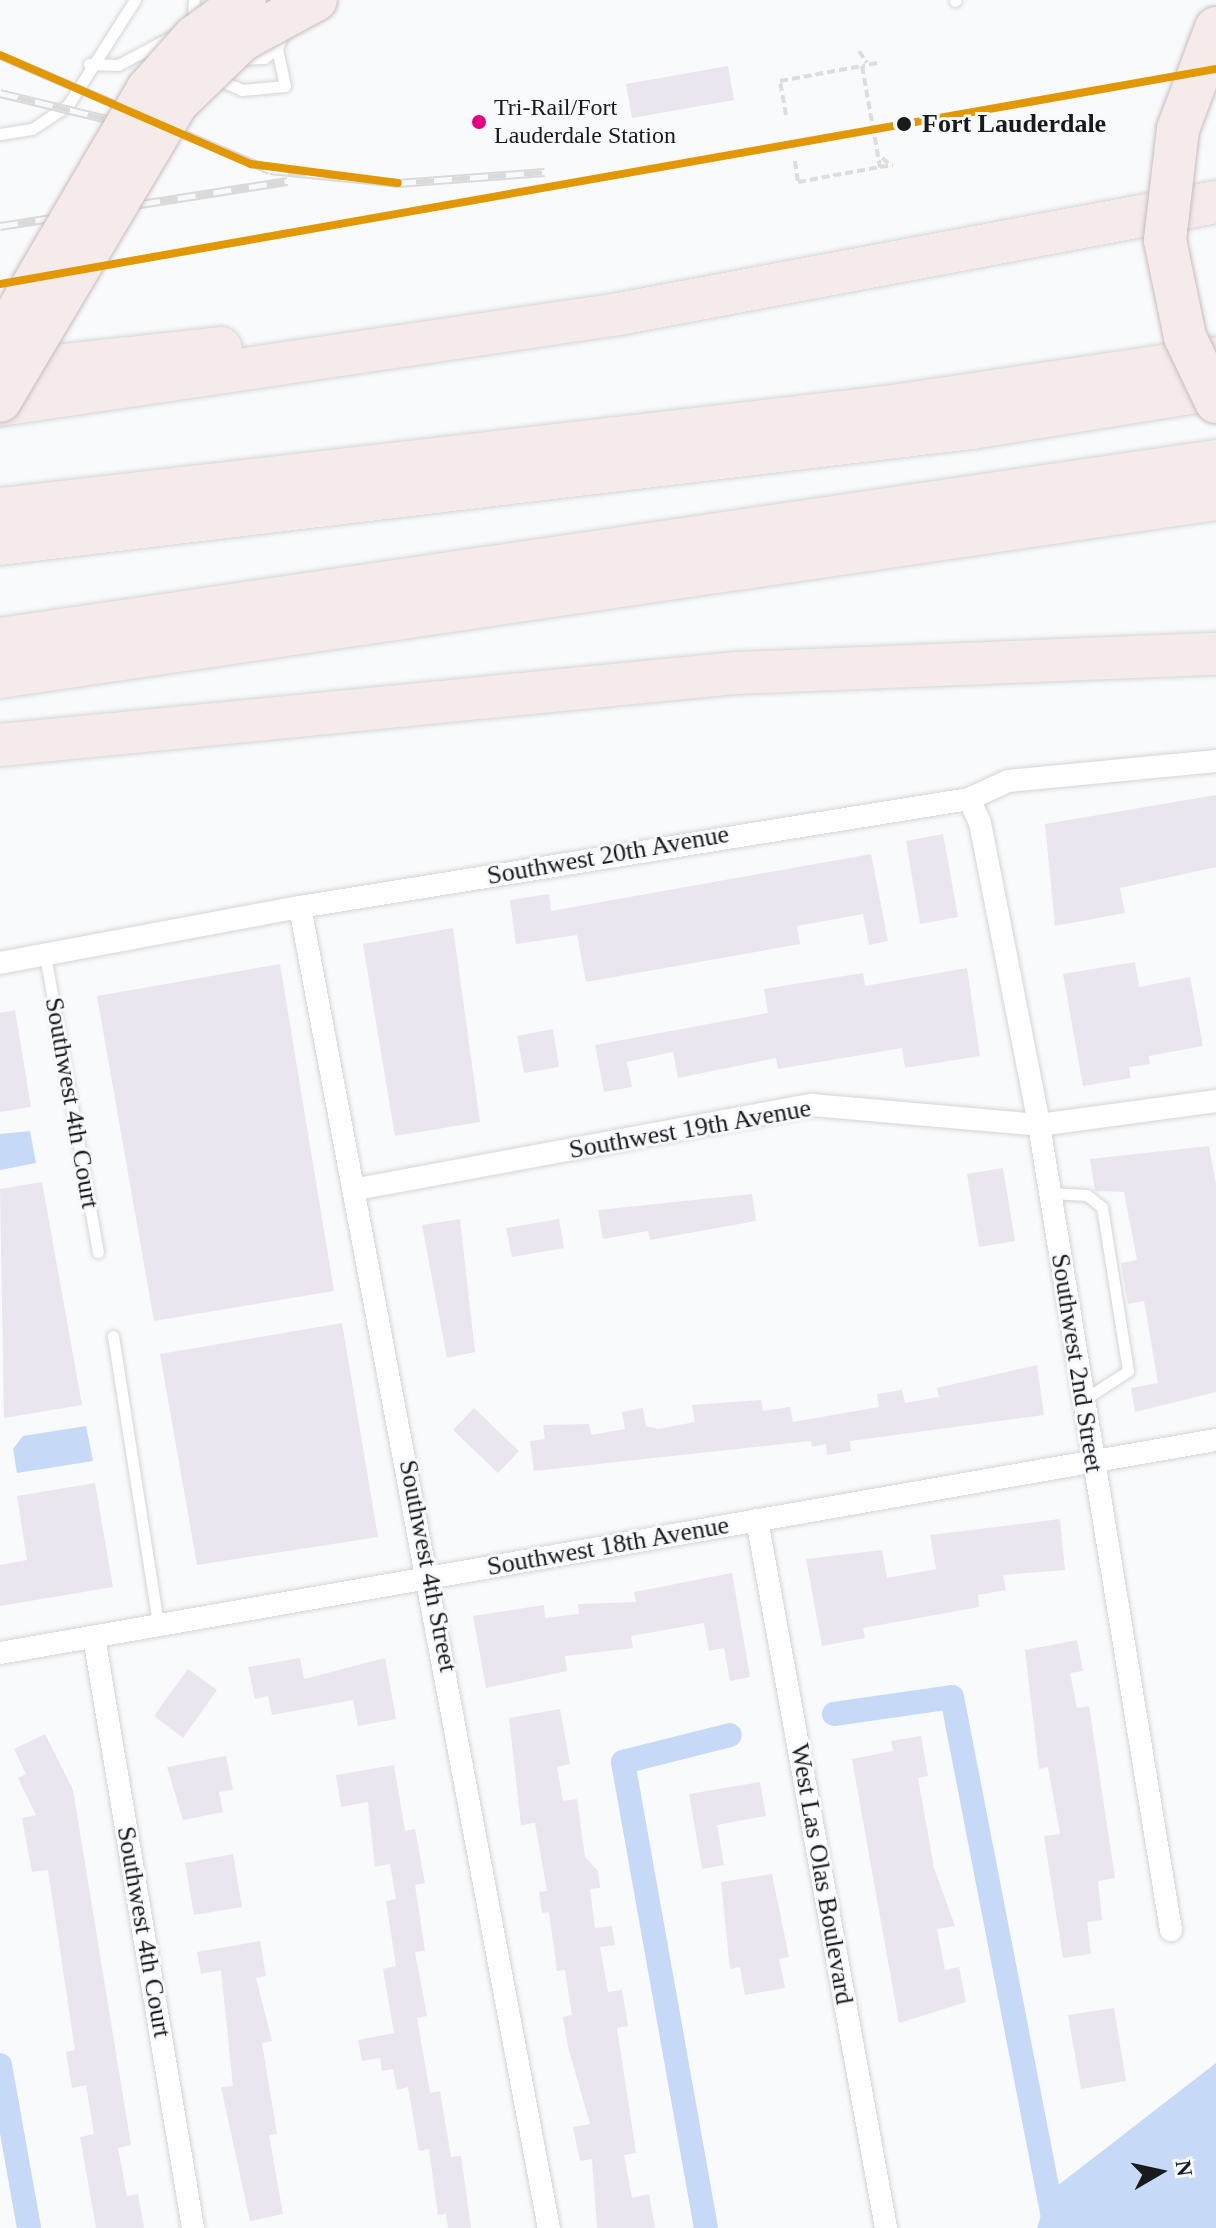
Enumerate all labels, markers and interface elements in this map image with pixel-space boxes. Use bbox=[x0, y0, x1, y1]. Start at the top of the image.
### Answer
place label: Tri-Rail/Fort Lauderdale Station bbox=[494, 94, 676, 150]
place label: Fort Lauderdale bbox=[922, 108, 1106, 140]
marker: Fort Lauderdale bbox=[893, 113, 915, 135]
marker: Tri-Rail/Fort Lauderdale Station bbox=[471, 114, 487, 130]
street label: Southwest 20th Avenue bbox=[484, 818, 732, 892]
street label: Southwest 4th Court bbox=[38, 995, 106, 1211]
street label: Southwest 19th Avenue bbox=[566, 1092, 814, 1166]
street label: Southwest 2nd Street bbox=[1044, 1251, 1110, 1475]
street label: Southwest 4th Street bbox=[392, 1457, 464, 1675]
street label: Southwest 18th Avenue bbox=[484, 1509, 732, 1583]
street label: West Las Olas Boulevard bbox=[784, 1741, 860, 2007]
street label: Southwest 4th Court bbox=[110, 1824, 178, 2040]
north arrow bbox=[1120, 2132, 1200, 2212]
text: N bbox=[1171, 2158, 1198, 2178]

